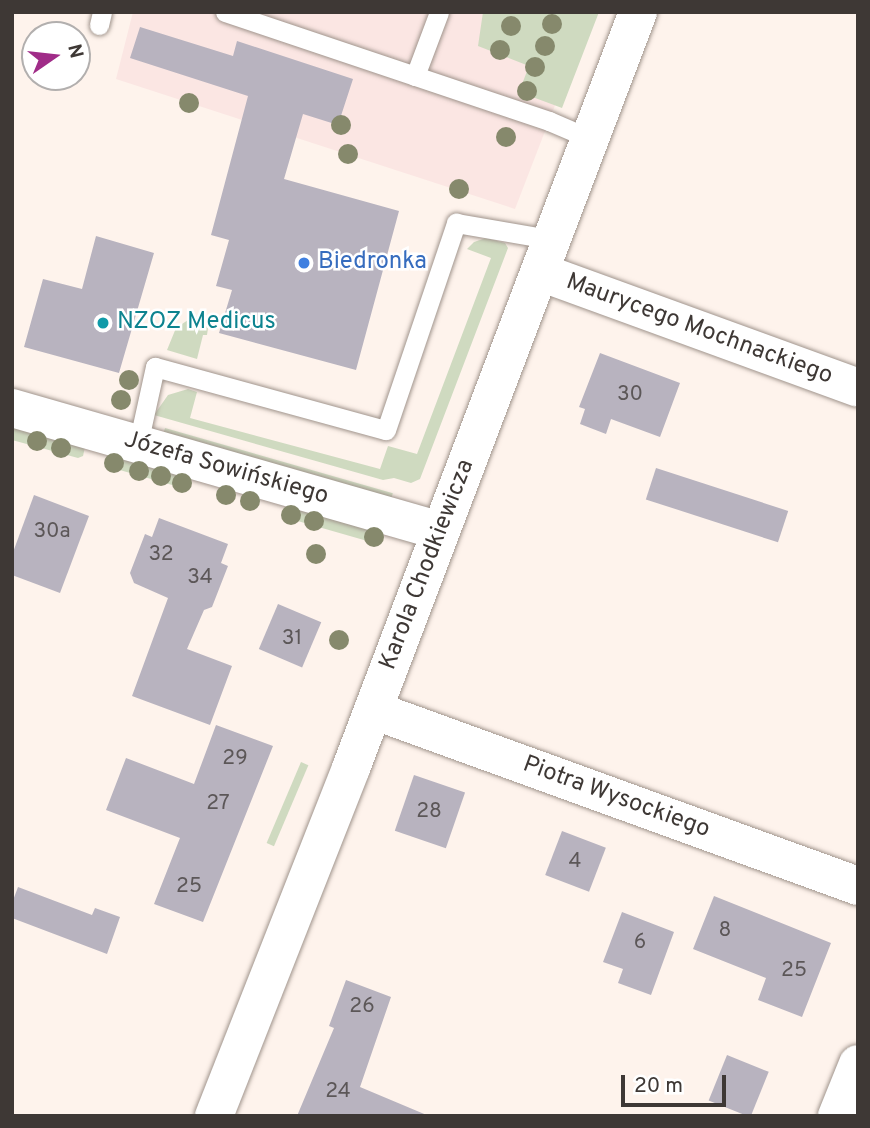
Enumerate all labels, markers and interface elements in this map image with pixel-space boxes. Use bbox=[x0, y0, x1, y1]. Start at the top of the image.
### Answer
north arrow bbox=[21, 21, 91, 91]
text: N bbox=[61, 42, 88, 61]
place label: Biedronka bbox=[318, 249, 427, 277]
marker: Biedronka bbox=[296, 255, 312, 271]
street label: Maurycego Mochnackiego bbox=[562, 268, 836, 392]
place label: NZOZ Medicus bbox=[117, 309, 276, 337]
marker: NZOZ Medicus bbox=[95, 315, 111, 331]
house number: 30 bbox=[617, 382, 643, 408]
street label: Józefa Sowińskiego bbox=[121, 426, 331, 512]
street label: Karola Chodkiewicza bbox=[375, 456, 481, 674]
house number: 30a bbox=[34, 519, 70, 545]
house number: 32 bbox=[148, 542, 174, 568]
house number: 34 bbox=[187, 565, 213, 591]
house number: 31 bbox=[282, 626, 302, 652]
house number: 29 bbox=[222, 746, 248, 772]
street label: Piotra Wysockiego bbox=[518, 751, 714, 845]
house number: 27 bbox=[206, 791, 230, 817]
house number: 28 bbox=[416, 799, 442, 825]
house number: 4 bbox=[568, 849, 582, 875]
house number: 25 bbox=[176, 874, 202, 900]
house number: 8 bbox=[719, 918, 731, 944]
house number: 6 bbox=[634, 930, 646, 956]
house number: 25 bbox=[781, 958, 807, 984]
house number: 26 bbox=[349, 994, 375, 1020]
scale bar bbox=[625, 1062, 730, 1106]
text: 20 m bbox=[634, 1073, 683, 1100]
house number: 24 bbox=[325, 1079, 351, 1105]

